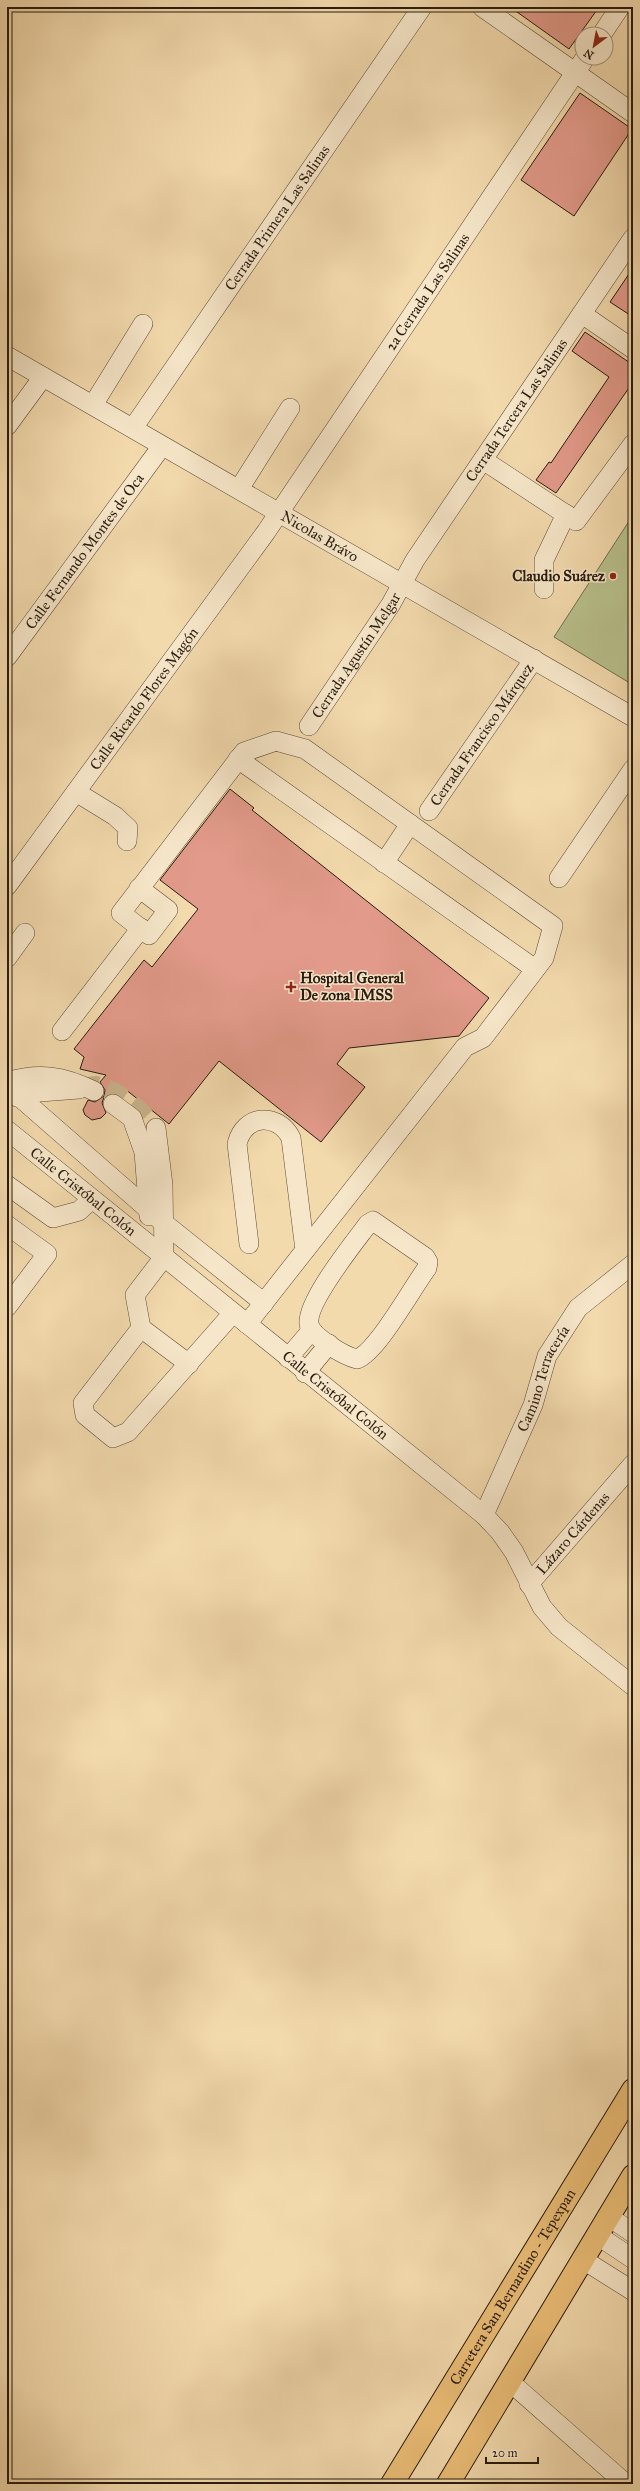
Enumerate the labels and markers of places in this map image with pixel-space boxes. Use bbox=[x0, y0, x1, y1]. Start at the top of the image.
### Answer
place label: Claudio Suárez bbox=[512, 567, 605, 585]
marker: Claudio Suárez bbox=[608, 571, 618, 581]
place label: Hospital General De zona IMSS bbox=[300, 969, 405, 1004]
marker: Hospital General De zona IMSS bbox=[285, 981, 297, 993]

